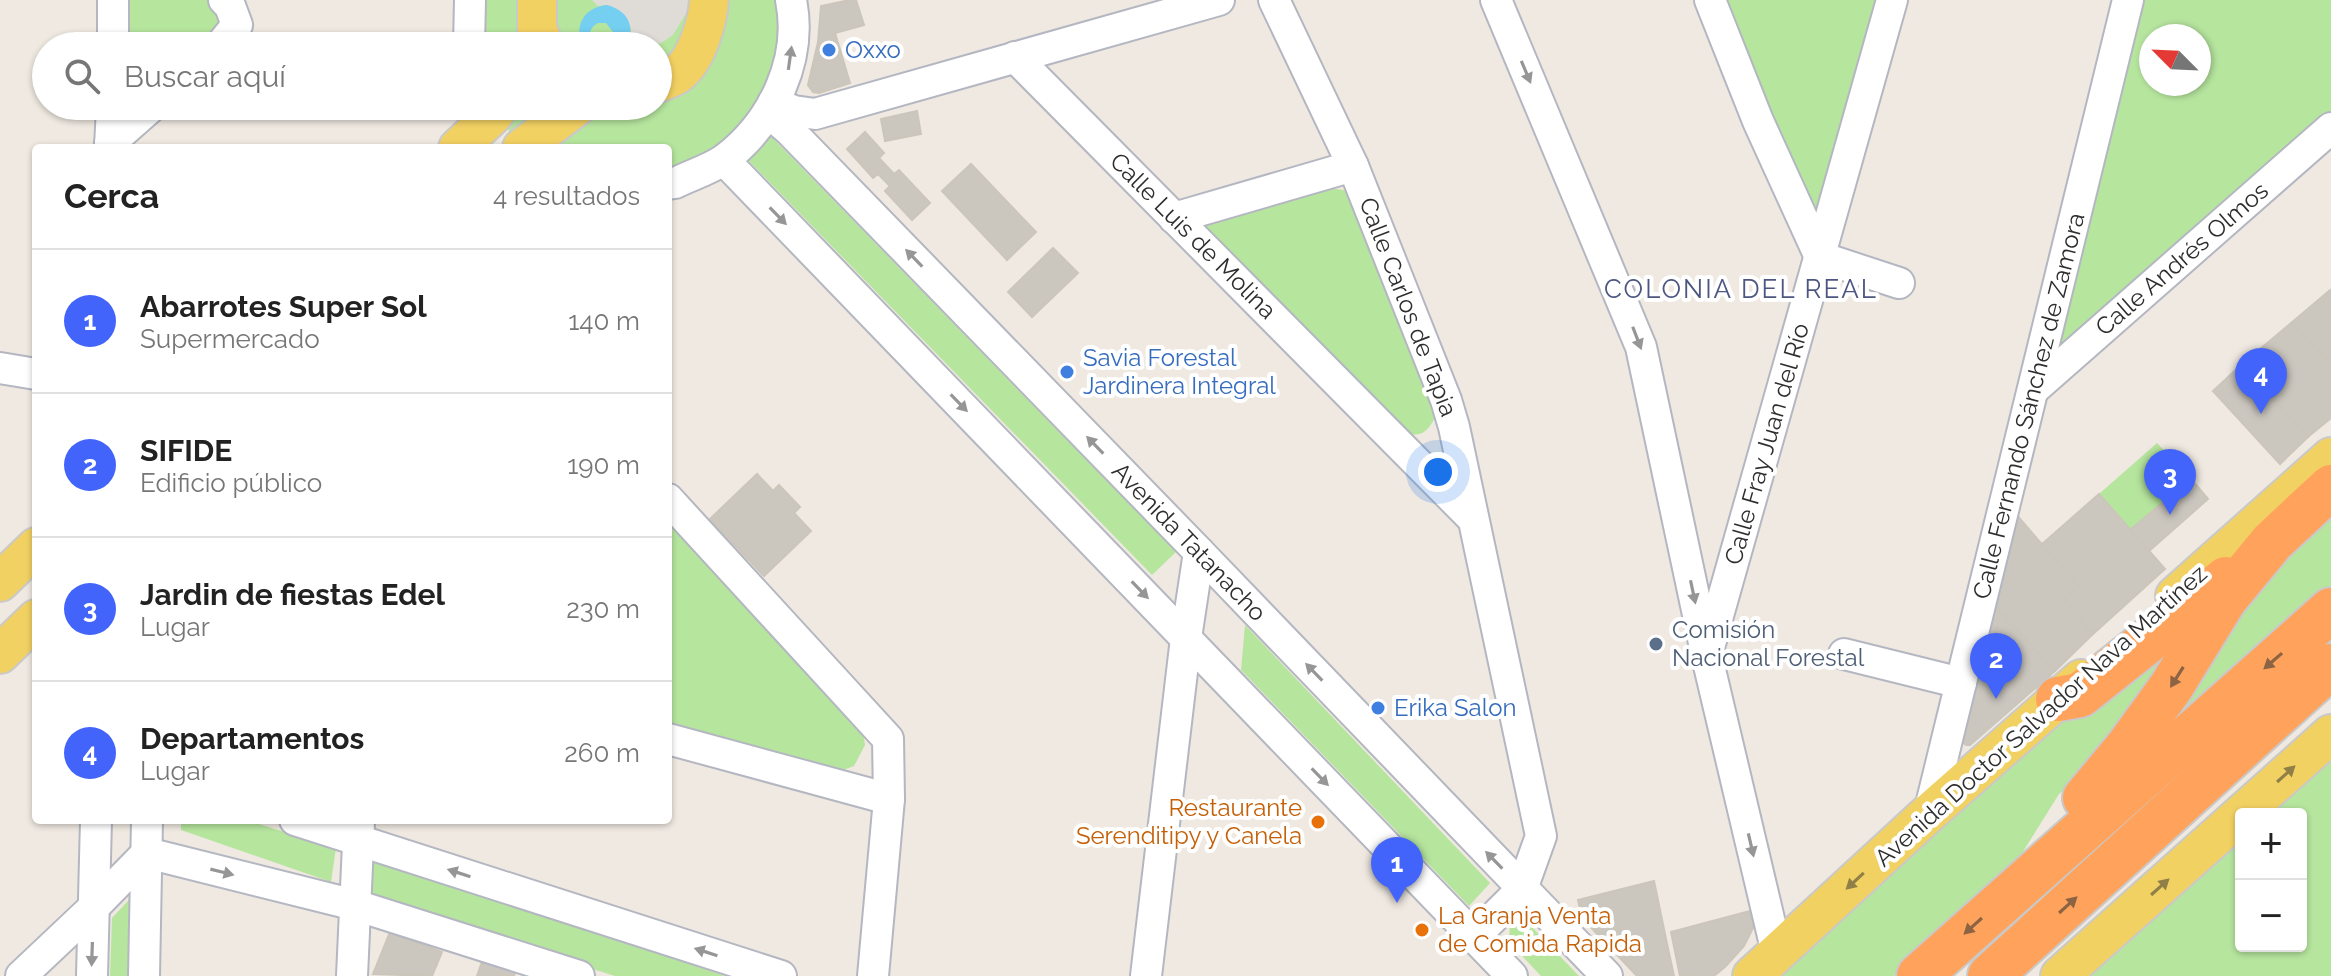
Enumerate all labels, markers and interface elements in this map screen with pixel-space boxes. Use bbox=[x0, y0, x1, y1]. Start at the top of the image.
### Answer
north arrow bbox=[2139, 24, 2211, 96]
search box bbox=[32, 32, 672, 120]
place label: Oxxo bbox=[845, 35, 901, 64]
marker: Oxxo bbox=[820, 41, 838, 59]
one-way arrow bbox=[784, 45, 797, 70]
icon: search bbox=[60, 54, 104, 98]
text: Buscar aquí bbox=[124, 59, 286, 94]
one-way arrow bbox=[1520, 60, 1533, 84]
street label: Calle Luis de Molina bbox=[1104, 147, 1282, 325]
text: Cerca bbox=[64, 176, 159, 216]
street label: Calle Andrés Olmos bbox=[2089, 176, 2274, 342]
text: 4 resultados bbox=[493, 181, 640, 211]
street label: Calle Carlos de Tapia bbox=[1353, 193, 1464, 420]
one-way arrow bbox=[768, 206, 787, 225]
street label: Calle Fernando Sánchez de Zamora bbox=[1966, 210, 2091, 602]
one-way arrow bbox=[905, 249, 923, 268]
district label: COLONIA DEL REAL bbox=[1604, 274, 1878, 304]
text: Abarrotes Super Sol bbox=[140, 289, 427, 324]
text: 1 bbox=[84, 306, 96, 336]
text: 140 m bbox=[568, 306, 640, 336]
street label: Calle Fray Juan del Río bbox=[1718, 320, 1815, 568]
text: Supermercado bbox=[140, 324, 320, 354]
one-way arrow bbox=[1631, 326, 1643, 350]
place label: Savia Forestal Jardinera Integral bbox=[1083, 343, 1276, 400]
pin: 4 bbox=[2235, 348, 2287, 414]
marker: Savia Forestal Jardinera Integral bbox=[1058, 363, 1076, 381]
one-way arrow bbox=[949, 393, 968, 412]
text: SIFIDE bbox=[140, 433, 232, 468]
one-way arrow bbox=[1086, 436, 1105, 455]
pin: 3 bbox=[2144, 449, 2196, 515]
text: 2 bbox=[83, 450, 97, 480]
text: 190 m bbox=[567, 450, 640, 480]
your location bbox=[1418, 452, 1458, 492]
street label: Avenida Tatanacho bbox=[1106, 456, 1272, 627]
text: Edificio público bbox=[140, 468, 322, 498]
street label: Avenida Doctor Salvador Nava Martínez bbox=[1869, 559, 2213, 872]
text: Jardin de fiestas Edel bbox=[140, 577, 445, 612]
one-way arrow bbox=[1687, 579, 1700, 604]
one-way arrow bbox=[1130, 580, 1148, 599]
text: 3 bbox=[83, 594, 97, 624]
text: 230 m bbox=[566, 594, 640, 624]
text: Lugar bbox=[140, 612, 210, 642]
place label: Comisión Nacional Forestal bbox=[1672, 615, 1865, 672]
pin: 2 bbox=[1970, 633, 2022, 699]
marker: Comisión Nacional Forestal bbox=[1647, 635, 1665, 653]
one-way arrow bbox=[2263, 652, 2282, 670]
one-way arrow bbox=[1306, 663, 1324, 682]
one-way arrow bbox=[2170, 666, 2184, 688]
place label: Erika Salon bbox=[1394, 693, 1516, 722]
marker: Erika Salon bbox=[1369, 699, 1387, 717]
text: Departamentos bbox=[140, 721, 364, 756]
text: 4 bbox=[83, 738, 97, 768]
text: 260 m bbox=[564, 738, 640, 768]
text: Lugar bbox=[140, 756, 210, 786]
one-way arrow bbox=[2276, 765, 2295, 783]
one-way arrow bbox=[1310, 767, 1329, 786]
place label: Restaurante Serenditipy y Canela bbox=[1076, 793, 1302, 850]
map controls bbox=[2235, 808, 2307, 952]
button: + bbox=[2235, 808, 2307, 880]
marker: Restaurante Serenditipy y Canela bbox=[1309, 813, 1327, 831]
one-way arrow bbox=[1745, 833, 1758, 858]
pin: 1 bbox=[1371, 837, 1423, 903]
one-way arrow bbox=[1485, 851, 1504, 870]
one-way arrow bbox=[210, 866, 235, 879]
one-way arrow bbox=[446, 866, 470, 878]
one-way arrow bbox=[1846, 872, 1865, 890]
one-way arrow bbox=[2150, 878, 2169, 896]
button: − bbox=[2235, 880, 2307, 952]
one-way arrow bbox=[2058, 896, 2077, 914]
place label: La Granja Venta de Comida Rapida bbox=[1438, 901, 1642, 958]
one-way arrow bbox=[1964, 917, 1983, 935]
marker: La Granja Venta de Comida Rapida bbox=[1413, 921, 1431, 939]
one-way arrow bbox=[86, 942, 99, 967]
one-way arrow bbox=[694, 945, 718, 958]

